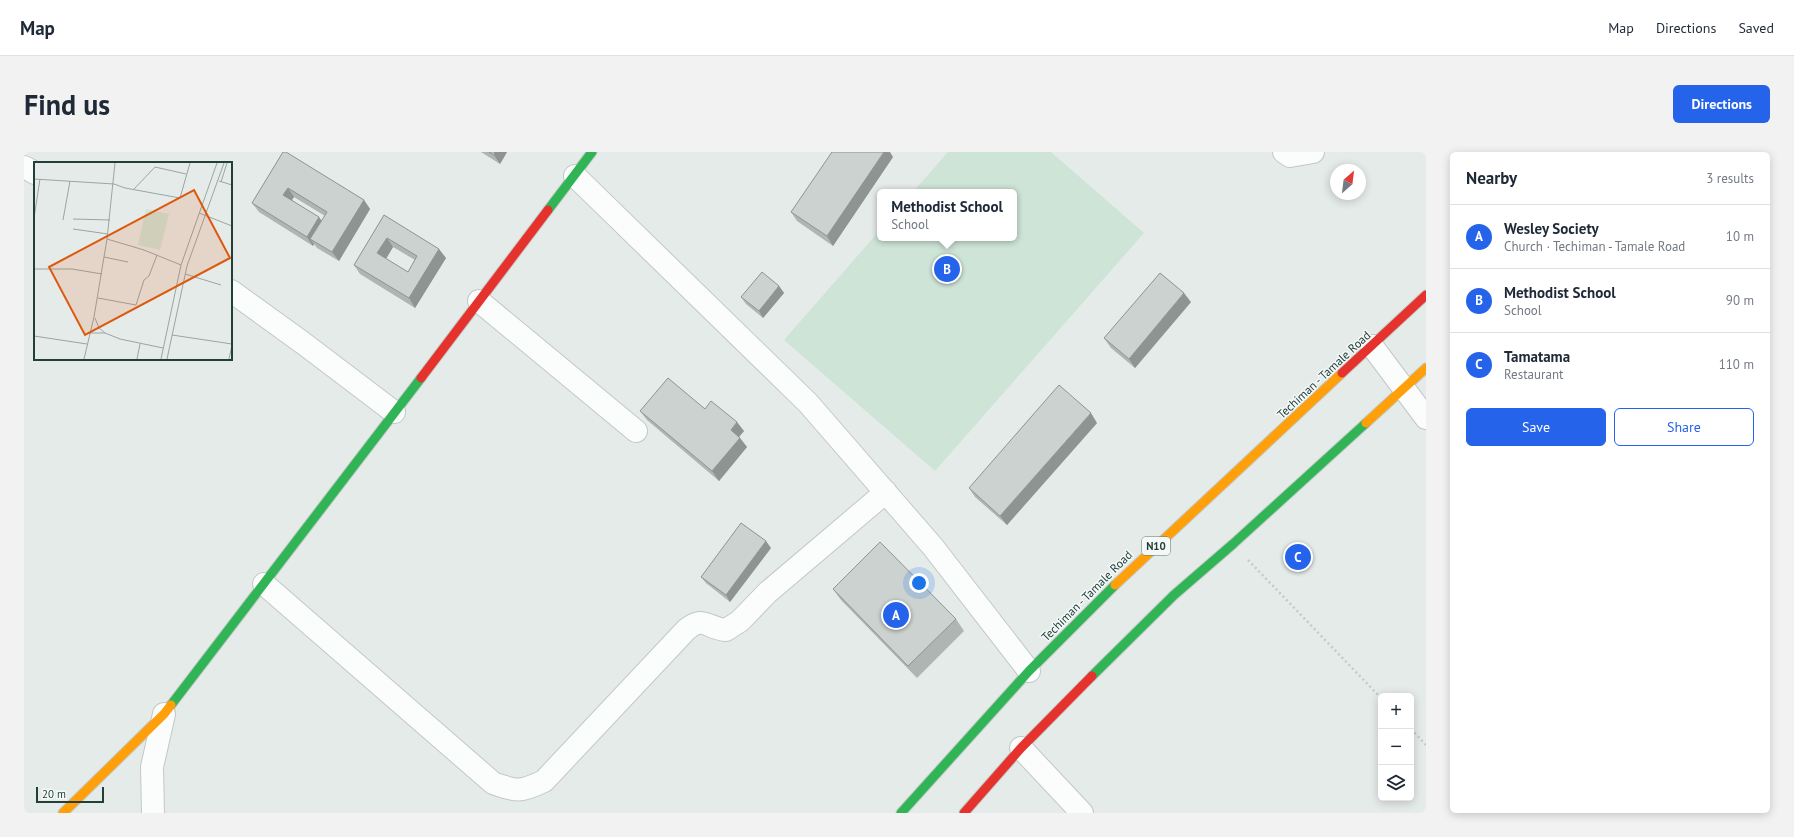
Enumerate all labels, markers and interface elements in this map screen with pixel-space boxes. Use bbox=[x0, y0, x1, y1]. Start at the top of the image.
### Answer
text: Map bbox=[20, 16, 55, 40]
text: Map bbox=[1608, 19, 1634, 37]
text: Directions bbox=[1656, 19, 1716, 37]
text: Saved bbox=[1738, 19, 1774, 37]
button: Directions bbox=[1673, 85, 1770, 123]
text: Find us bbox=[24, 86, 110, 123]
inset map bbox=[34, 162, 232, 360]
north arrow bbox=[1330, 164, 1366, 200]
text: Nearby bbox=[1466, 167, 1517, 189]
text: 3 results bbox=[1706, 170, 1754, 187]
popup bbox=[877, 189, 1017, 241]
text: Methodist School bbox=[891, 197, 1003, 216]
text: School bbox=[891, 216, 929, 233]
text: Wesley Society bbox=[1504, 219, 1599, 238]
text: A bbox=[1475, 228, 1483, 245]
text: 10 m bbox=[1726, 228, 1754, 245]
text: Church · Techiman - Tamale Road bbox=[1504, 238, 1685, 255]
pin: B bbox=[934, 254, 960, 284]
text: Methodist School bbox=[1504, 283, 1616, 302]
text: B bbox=[1475, 292, 1483, 309]
text: 90 m bbox=[1726, 292, 1754, 309]
text: School bbox=[1504, 302, 1542, 319]
street label: Techiman - Tamale Road bbox=[1274, 327, 1373, 422]
text: Tamatama bbox=[1504, 347, 1570, 366]
text: C bbox=[1475, 356, 1483, 373]
text: 110 m bbox=[1719, 356, 1754, 373]
text: Restaurant bbox=[1504, 366, 1563, 383]
button: Save bbox=[1466, 408, 1606, 446]
button: Share bbox=[1614, 408, 1754, 446]
road number: N10 bbox=[1142, 537, 1170, 555]
pin: C bbox=[1285, 542, 1311, 572]
street label: Techiman - Tamale Road bbox=[1038, 547, 1135, 644]
your location bbox=[909, 573, 929, 593]
pin: A bbox=[883, 600, 909, 630]
map controls bbox=[1378, 693, 1414, 801]
button: + bbox=[1378, 693, 1414, 729]
button: − bbox=[1378, 729, 1414, 765]
button: layers bbox=[1378, 765, 1414, 801]
scale bar bbox=[36, 785, 104, 804]
text: 20 m bbox=[42, 787, 66, 801]

